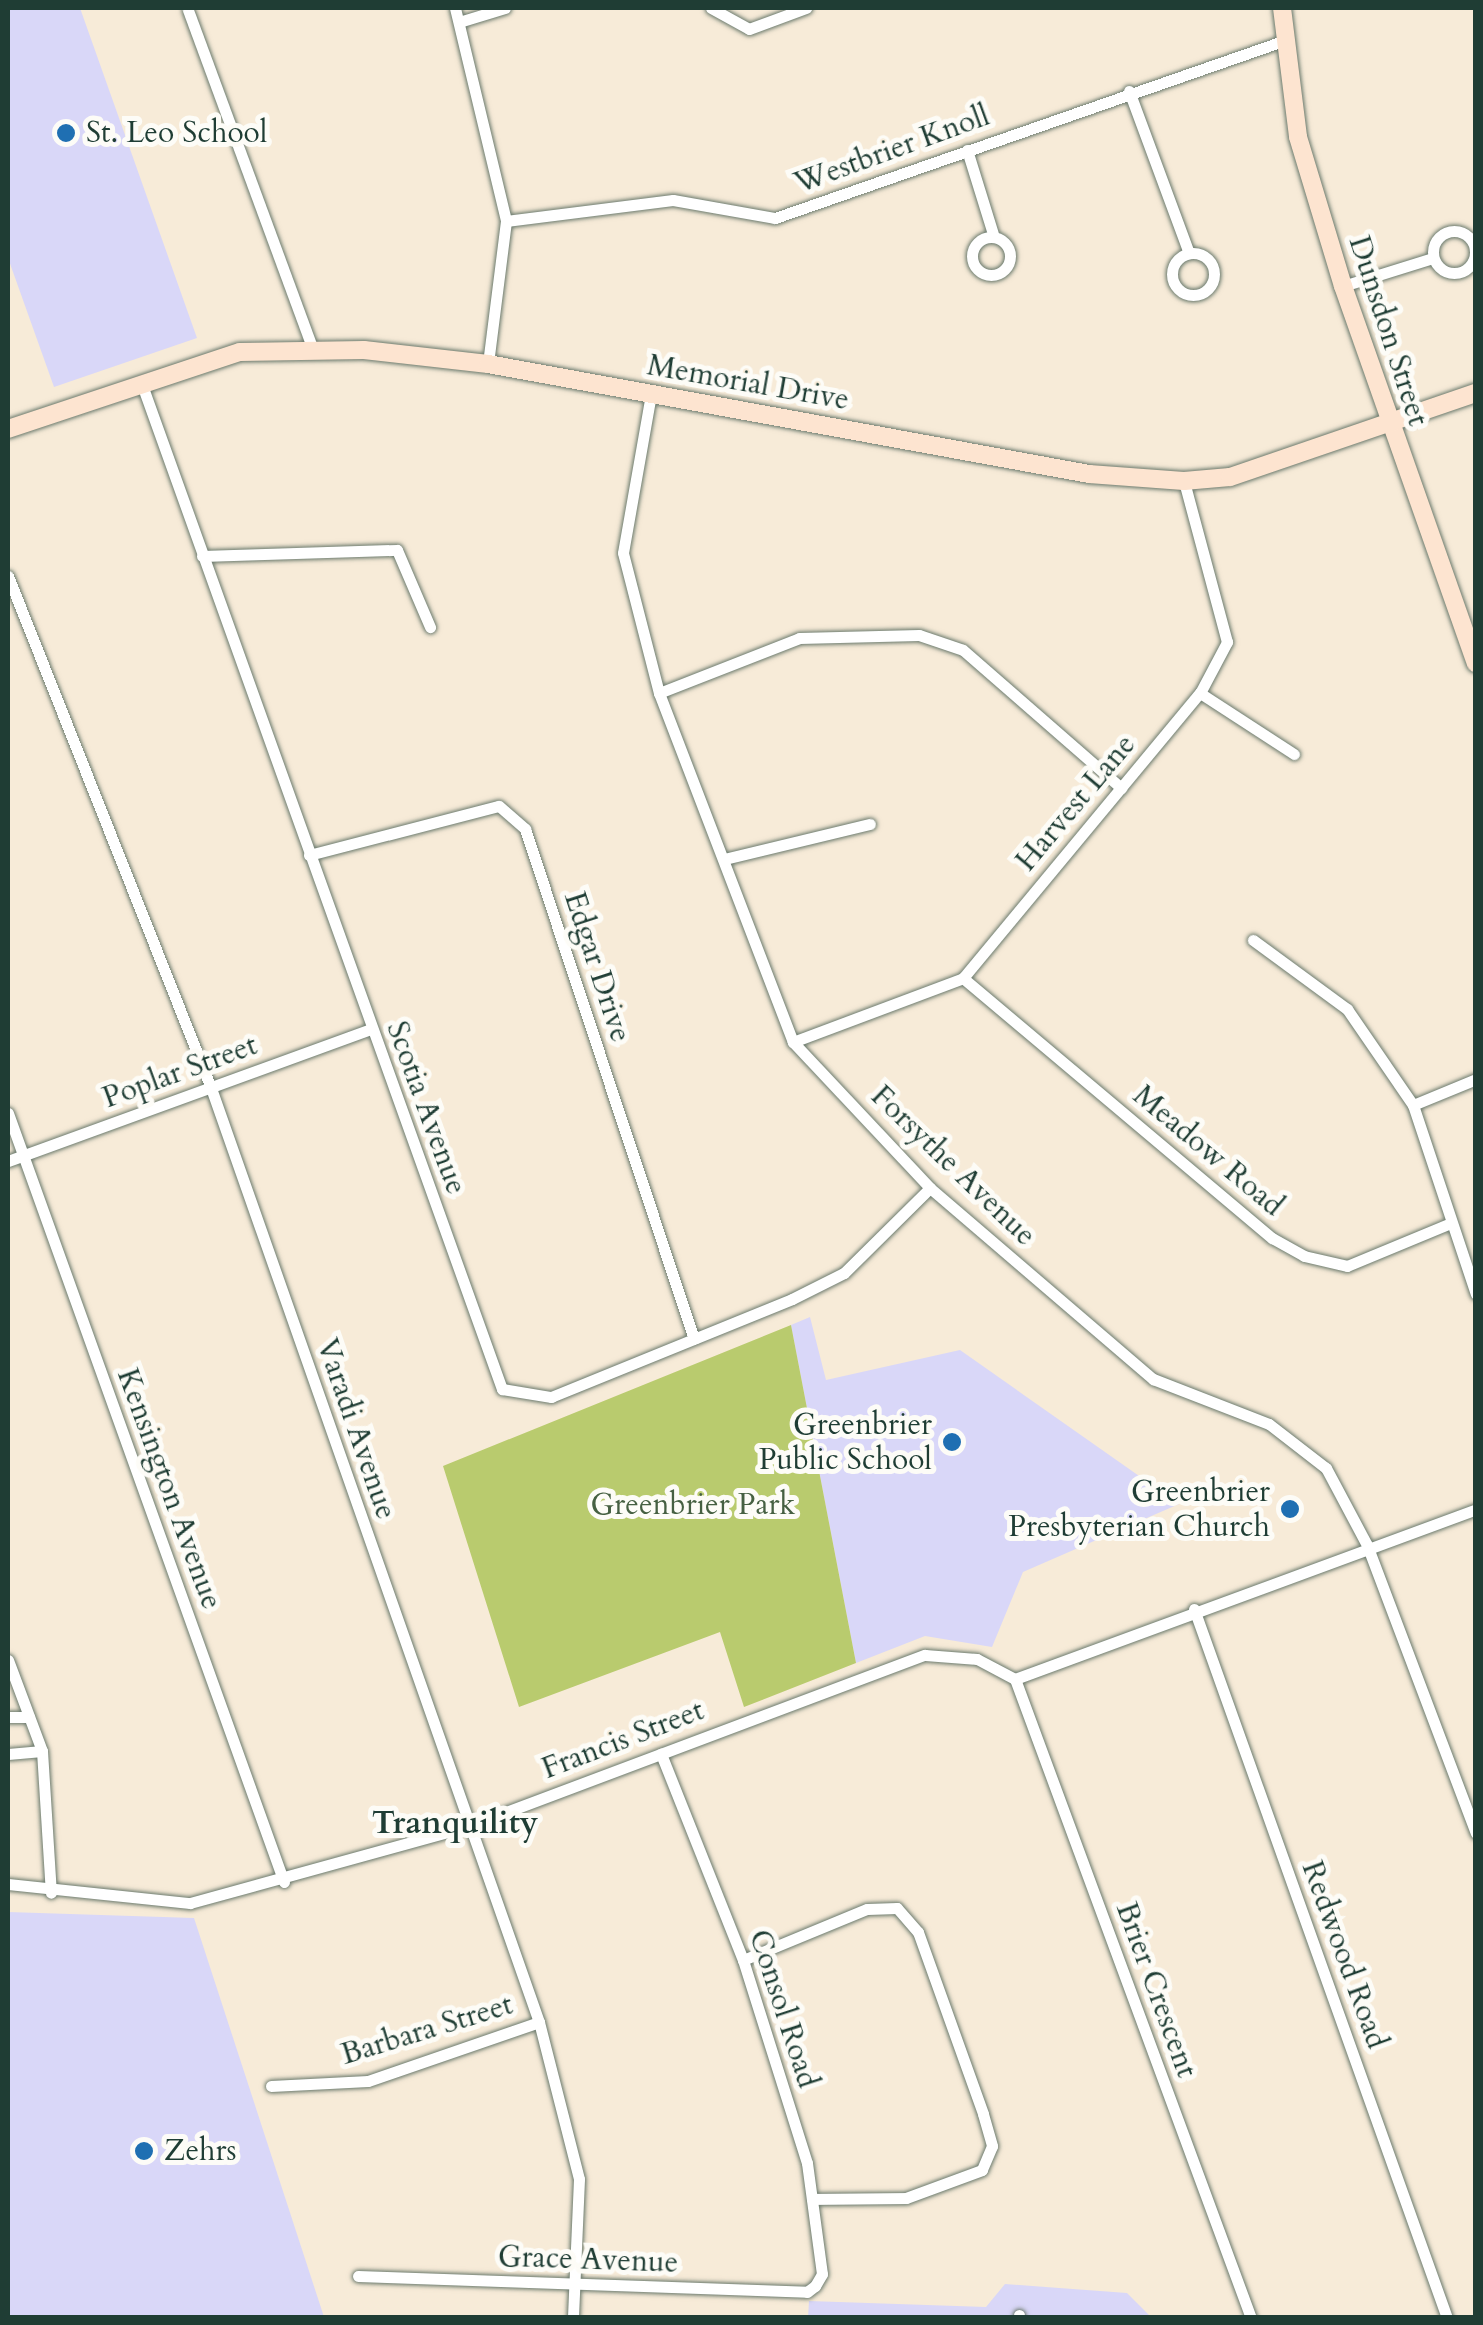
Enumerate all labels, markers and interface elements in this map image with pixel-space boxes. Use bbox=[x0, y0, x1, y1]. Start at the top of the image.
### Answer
street label: Westbrier Knoll bbox=[789, 98, 995, 202]
place label: St. Leo School bbox=[86, 115, 267, 151]
marker: St. Leo School bbox=[55, 122, 77, 144]
street label: Dunsdon Street bbox=[1340, 232, 1436, 430]
street label: Memorial Drive bbox=[644, 348, 852, 418]
street label: Harvest Lane bbox=[1008, 727, 1144, 879]
street label: Edgar Drive bbox=[556, 887, 638, 1047]
street label: Scotia Avenue bbox=[378, 1017, 474, 1199]
street label: Poplar Street bbox=[98, 1027, 262, 1117]
street label: Forsythe Avenue bbox=[863, 1078, 1043, 1254]
street label: Meadow Road bbox=[1126, 1078, 1290, 1224]
street label: Varadi Avenue bbox=[308, 1334, 404, 1524]
street label: Kensington Avenue bbox=[109, 1364, 229, 1614]
place label: Greenbrier Public School bbox=[759, 1407, 932, 1478]
marker: Greenbrier Public School bbox=[941, 1431, 963, 1453]
place label: Greenbrier Presbyterian Church bbox=[1008, 1474, 1270, 1544]
park label: Greenbrier Park bbox=[591, 1487, 795, 1523]
marker: Greenbrier Presbyterian Church bbox=[1279, 1498, 1301, 1520]
street label: Francis Street bbox=[537, 1693, 709, 1787]
district label: Tranquility bbox=[372, 1804, 538, 1842]
street label: Redwood Road bbox=[1293, 1856, 1395, 2054]
street label: Brier Crescent bbox=[1108, 1898, 1204, 2082]
street label: Consol Road bbox=[741, 1925, 825, 2093]
street label: Barbara Street bbox=[337, 1987, 517, 2073]
place label: Zehrs bbox=[164, 2133, 236, 2169]
marker: Zehrs bbox=[133, 2140, 155, 2162]
street label: Grace Avenue bbox=[497, 2239, 679, 2281]

